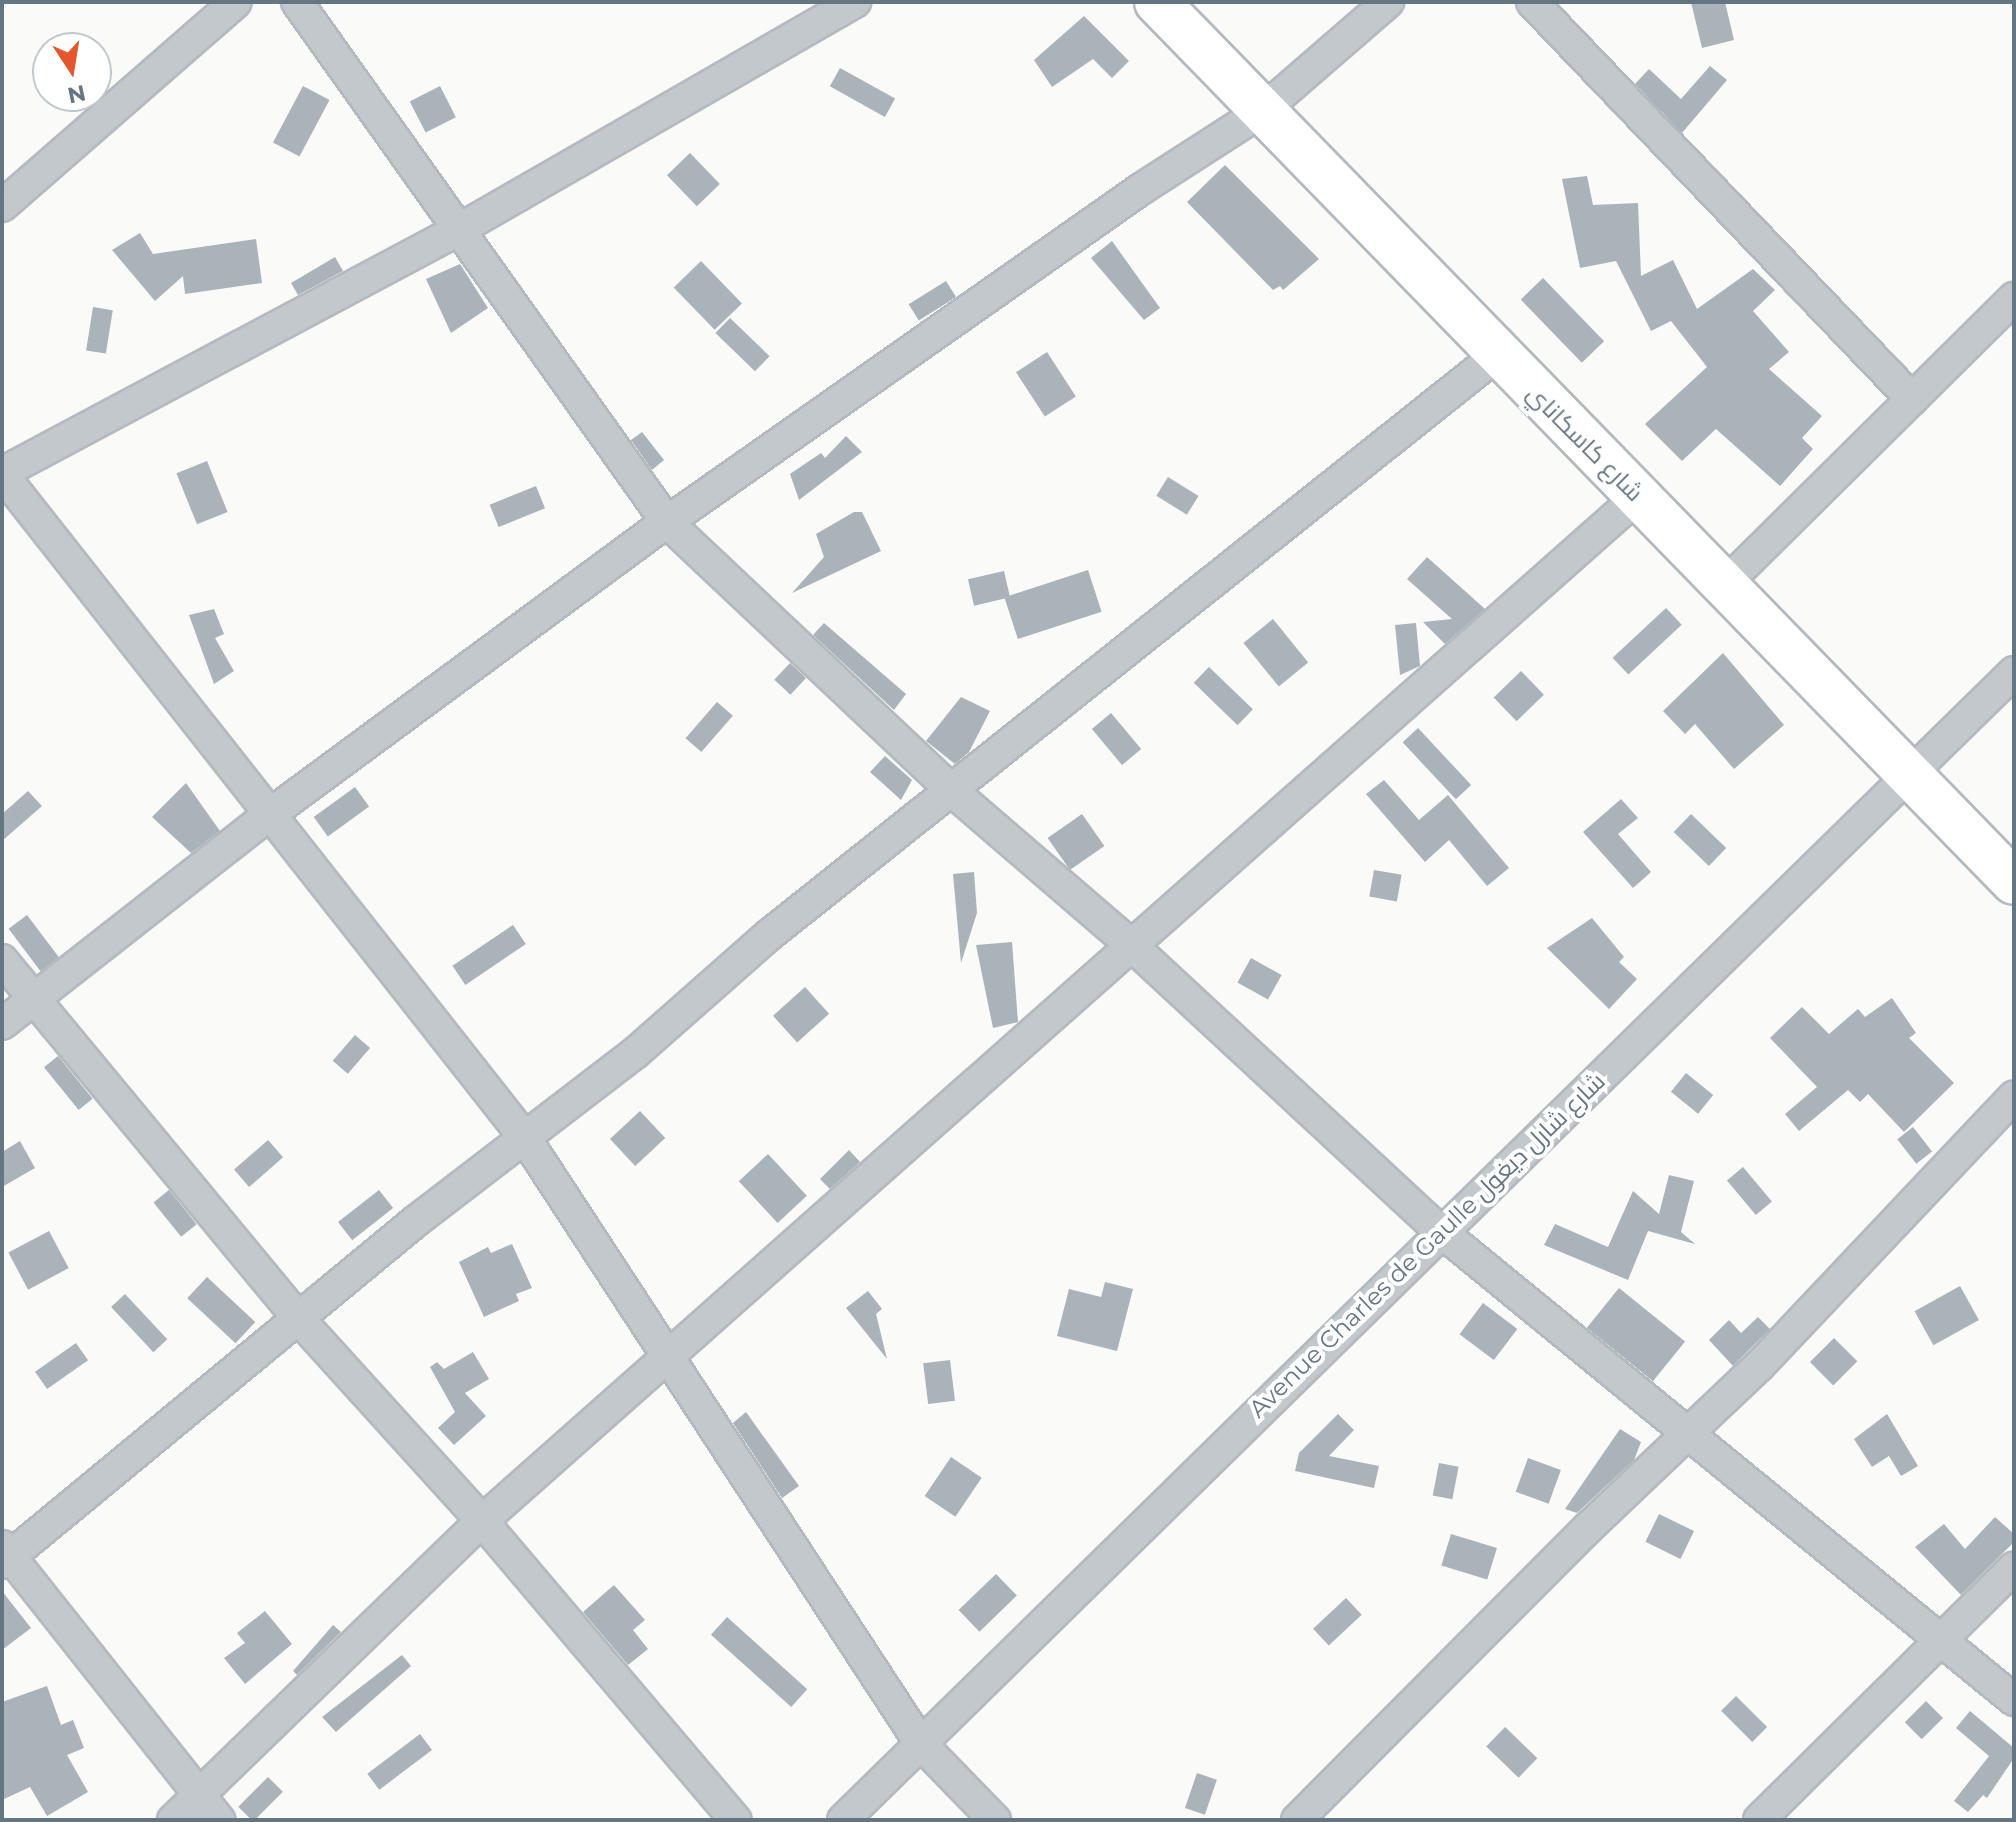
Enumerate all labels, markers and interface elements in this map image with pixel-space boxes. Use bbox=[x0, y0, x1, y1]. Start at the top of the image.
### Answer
north arrow bbox=[32, 32, 112, 112]
text: N bbox=[65, 79, 88, 109]
street label: شارع كاسكاناي bbox=[1521, 379, 1649, 507]
street label: Avenue Charles de Gaulle شارع شارل ديغول bbox=[1243, 1067, 1611, 1423]

